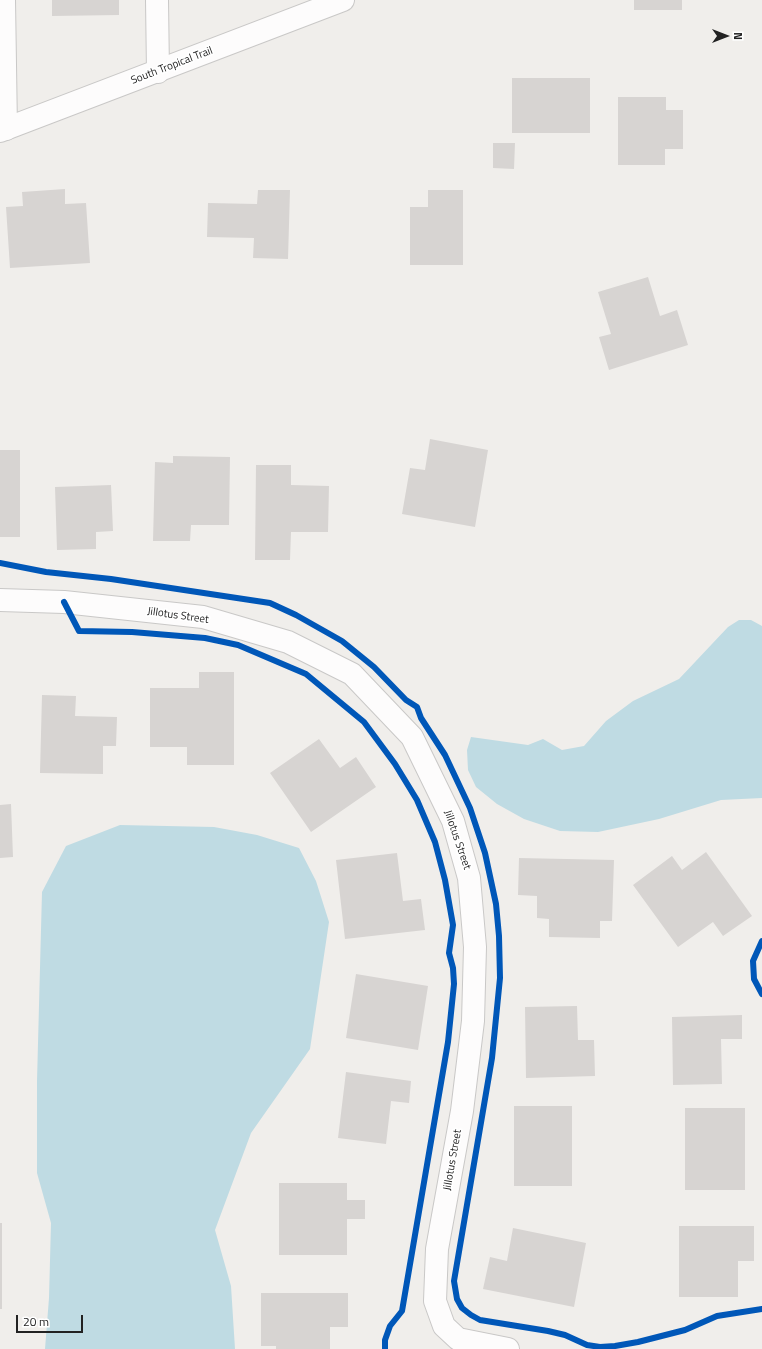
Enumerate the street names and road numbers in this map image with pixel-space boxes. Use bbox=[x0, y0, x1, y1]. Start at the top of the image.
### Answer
street label: South Tropical Trail bbox=[129, 44, 215, 88]
street label: Jillotus Street bbox=[146, 605, 210, 627]
street label: Jillotus Street bbox=[441, 809, 473, 871]
street label: Jillotus Street bbox=[441, 1128, 465, 1192]

